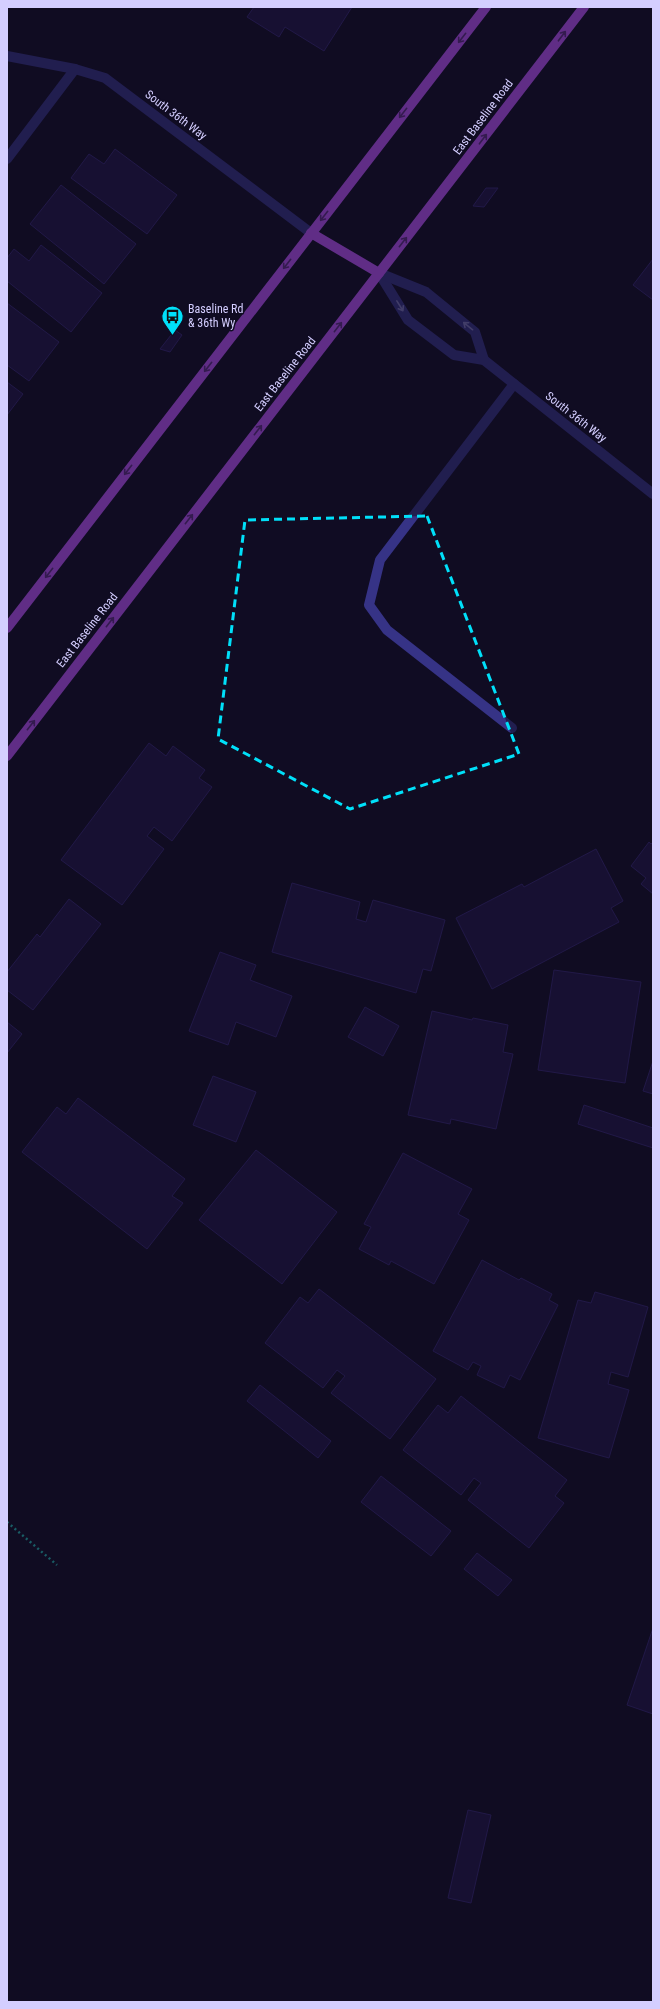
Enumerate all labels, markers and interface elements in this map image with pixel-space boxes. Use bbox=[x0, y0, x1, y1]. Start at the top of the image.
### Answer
one-way arrow bbox=[557, 30, 566, 41]
one-way arrow bbox=[458, 32, 466, 43]
street label: East Baseline Road bbox=[450, 77, 516, 157]
street label: South 36th Way bbox=[142, 87, 210, 143]
one-way arrow bbox=[399, 108, 408, 119]
one-way arrow bbox=[478, 133, 487, 144]
one-way arrow bbox=[320, 211, 328, 222]
one-way arrow bbox=[399, 236, 407, 247]
one-way arrow bbox=[283, 259, 291, 270]
one-way arrow bbox=[396, 300, 404, 312]
place label: Baseline Rd & 36th Wy bbox=[188, 302, 243, 330]
bus stop icon: Baseline Rd & 36th Wy bbox=[160, 303, 186, 336]
one-way arrow bbox=[333, 321, 342, 332]
one-way arrow bbox=[462, 322, 473, 330]
street label: East Baseline Road bbox=[252, 334, 318, 414]
one-way arrow bbox=[203, 362, 212, 373]
street label: South 36th Way bbox=[543, 389, 609, 445]
one-way arrow bbox=[254, 424, 263, 435]
one-way arrow bbox=[124, 465, 133, 476]
one-way arrow bbox=[185, 514, 194, 525]
one-way arrow bbox=[45, 568, 53, 579]
street label: East Baseline Road bbox=[54, 590, 120, 670]
one-way arrow bbox=[106, 617, 114, 628]
one-way arrow bbox=[27, 720, 35, 731]

